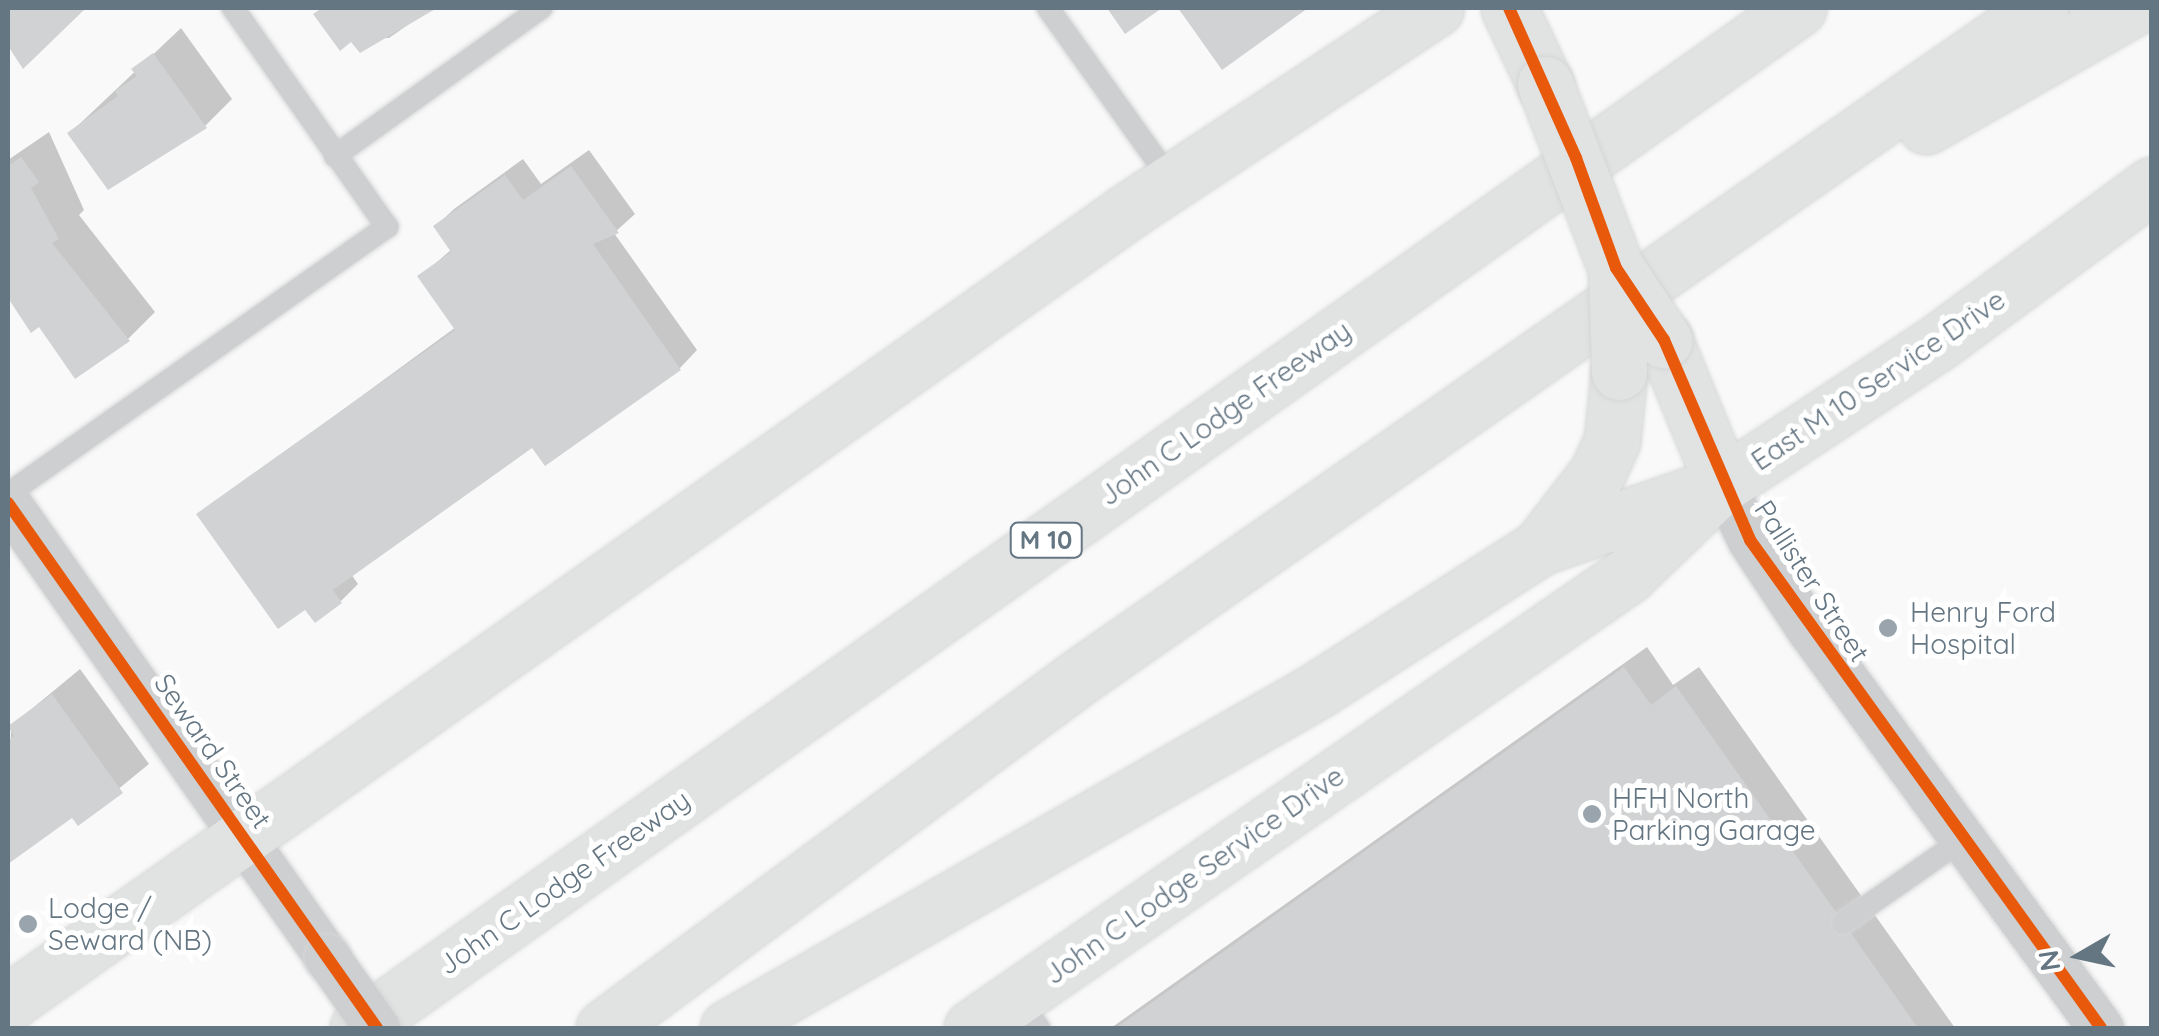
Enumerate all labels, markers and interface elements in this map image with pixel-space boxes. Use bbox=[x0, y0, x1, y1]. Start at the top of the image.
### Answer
street label: East M 10 Service Drive bbox=[1745, 283, 2011, 477]
street label: John C Lodge Freeway bbox=[1093, 313, 1357, 513]
street label: Pallister Street bbox=[1747, 494, 1877, 668]
road number: M 10 bbox=[1008, 520, 1084, 560]
place label: Henry Ford Hospital bbox=[1910, 595, 2056, 661]
marker: Henry Ford Hospital bbox=[1875, 615, 1901, 641]
street label: Seward Street bbox=[147, 667, 279, 835]
street label: John C Lodge Service Drive bbox=[1038, 759, 1350, 991]
place label: HFH North Parking Garage bbox=[1612, 781, 1816, 847]
street label: John C Lodge Freeway bbox=[432, 782, 696, 982]
marker: HFH North Parking Garage bbox=[1581, 803, 1603, 825]
place label: Lodge / Seward (NB) bbox=[48, 891, 212, 957]
north arrow bbox=[2029, 906, 2129, 1006]
marker: Lodge / Seward (NB) bbox=[17, 913, 39, 935]
text: N bbox=[2030, 948, 2068, 974]

